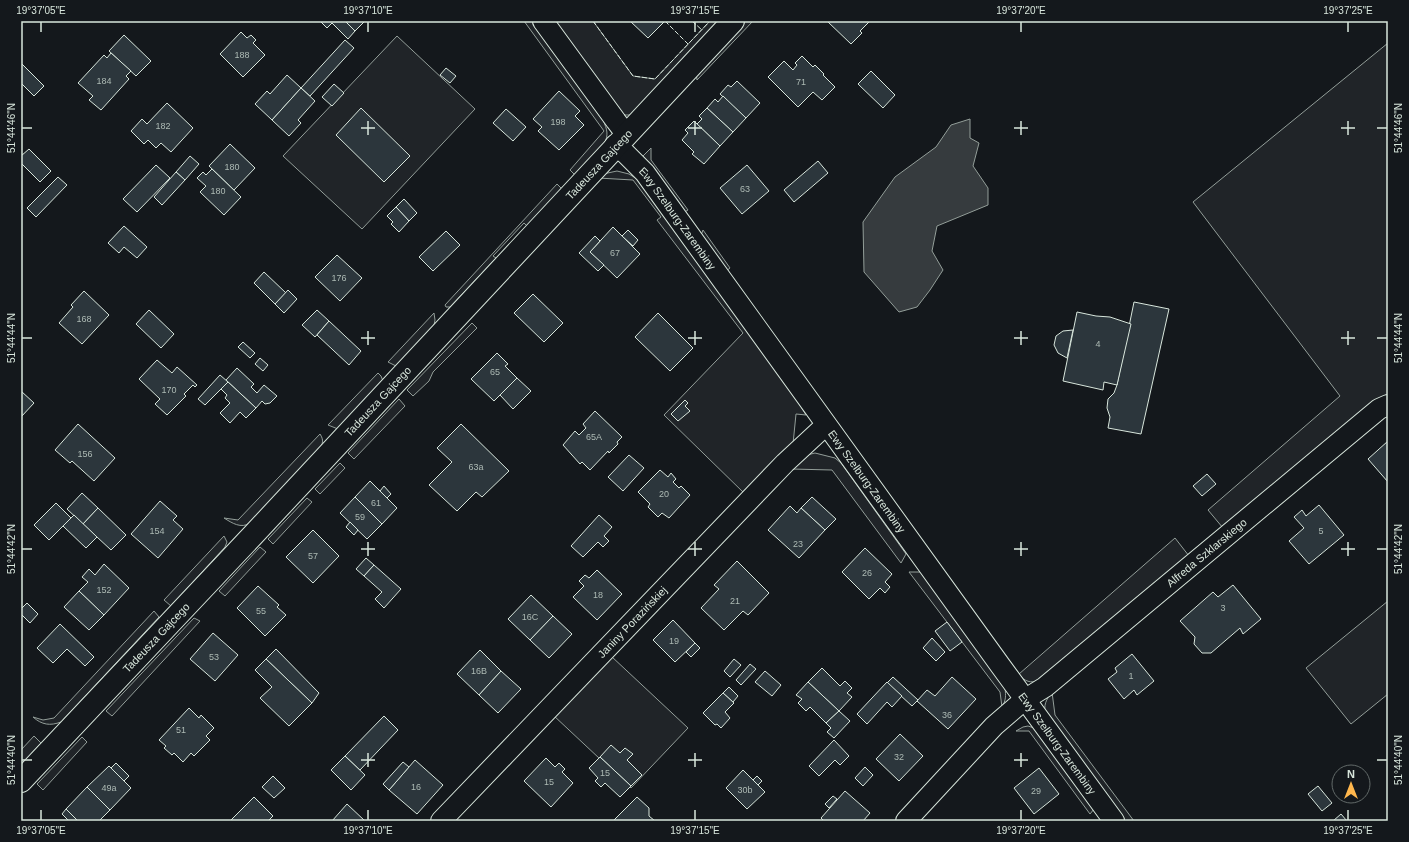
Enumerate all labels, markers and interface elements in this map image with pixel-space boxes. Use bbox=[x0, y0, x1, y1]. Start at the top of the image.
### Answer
text: 19°37'05"E bbox=[16, 5, 66, 16]
text: 19°37'10"E bbox=[343, 5, 393, 16]
text: 19°37'15"E bbox=[670, 5, 720, 16]
text: 19°37'20"E bbox=[996, 5, 1046, 16]
text: 19°37'25"E bbox=[1323, 5, 1373, 16]
house number: 188 bbox=[234, 50, 250, 60]
house number: 184 bbox=[96, 76, 112, 86]
house number: 71 bbox=[796, 77, 806, 87]
text: 51°44'46"N bbox=[6, 103, 17, 153]
text: 51°44'46"N bbox=[1393, 103, 1404, 153]
house number: 198 bbox=[550, 117, 566, 127]
house number: 182 bbox=[155, 121, 171, 131]
street label: Tadeusza Gajcego bbox=[563, 127, 634, 202]
house number: 180 bbox=[224, 162, 240, 172]
street label: Ewy Szelburg-Zarembiny bbox=[637, 165, 719, 272]
house number: 63 bbox=[740, 184, 750, 194]
house number: 180 bbox=[210, 186, 226, 196]
house number: 67 bbox=[610, 248, 620, 258]
house number: 176 bbox=[331, 273, 347, 283]
text: 51°44'44"N bbox=[6, 313, 17, 363]
text: 51°44'44"N bbox=[1393, 313, 1404, 363]
house number: 168 bbox=[76, 314, 92, 324]
house number: 4 bbox=[1095, 339, 1101, 349]
street label: Tadeusza Gajcego bbox=[342, 364, 413, 439]
house number: 65 bbox=[490, 367, 500, 377]
house number: 170 bbox=[161, 385, 177, 395]
street label: Ewy Szelburg-Zarembiny bbox=[826, 428, 908, 535]
house number: 65A bbox=[586, 432, 602, 442]
house number: 156 bbox=[77, 449, 93, 459]
house number: 63a bbox=[468, 462, 484, 472]
house number: 20 bbox=[659, 489, 669, 499]
house number: 61 bbox=[371, 498, 381, 508]
house number: 59 bbox=[355, 512, 365, 522]
street label: Alfreda Szklarskiego bbox=[1164, 516, 1249, 589]
text: 51°44'42"N bbox=[6, 524, 17, 574]
text: 51°44'42"N bbox=[1393, 524, 1404, 574]
house number: 154 bbox=[149, 526, 165, 536]
house number: 5 bbox=[1318, 526, 1324, 536]
house number: 23 bbox=[793, 539, 803, 549]
house number: 57 bbox=[308, 551, 318, 561]
house number: 26 bbox=[862, 568, 872, 578]
street label: Janiny Porazińskiej bbox=[595, 584, 669, 660]
house number: 152 bbox=[96, 585, 112, 595]
house number: 18 bbox=[593, 590, 603, 600]
house number: 21 bbox=[730, 596, 740, 606]
street label: Tadeusza Gajcego bbox=[121, 600, 192, 675]
house number: 3 bbox=[1220, 603, 1226, 613]
house number: 55 bbox=[256, 606, 266, 616]
house number: 16C bbox=[522, 612, 539, 622]
house number: 19 bbox=[669, 636, 679, 646]
house number: 53 bbox=[209, 652, 219, 662]
house number: 16B bbox=[471, 666, 487, 676]
house number: 1 bbox=[1128, 671, 1134, 681]
street label: Ewy Szelburg-Zarembiny bbox=[1016, 690, 1099, 797]
house number: 36 bbox=[942, 710, 952, 720]
house number: 51 bbox=[176, 725, 186, 735]
text: 51°44'40"N bbox=[6, 735, 17, 785]
text: 51°44'40"N bbox=[1393, 735, 1404, 785]
house number: 32 bbox=[894, 752, 904, 762]
north arrow bbox=[1331, 764, 1371, 804]
house number: 15 bbox=[600, 768, 610, 778]
text: N bbox=[1347, 768, 1355, 780]
house number: 15 bbox=[544, 777, 554, 787]
house number: 16 bbox=[411, 782, 421, 792]
house number: 49a bbox=[101, 783, 117, 793]
house number: 30b bbox=[737, 785, 753, 795]
house number: 29 bbox=[1031, 786, 1041, 796]
text: 19°37'05"E bbox=[16, 825, 66, 836]
text: 19°37'10"E bbox=[343, 825, 393, 836]
text: 19°37'15"E bbox=[670, 825, 720, 836]
text: 19°37'20"E bbox=[996, 825, 1046, 836]
text: 19°37'25"E bbox=[1323, 825, 1373, 836]

